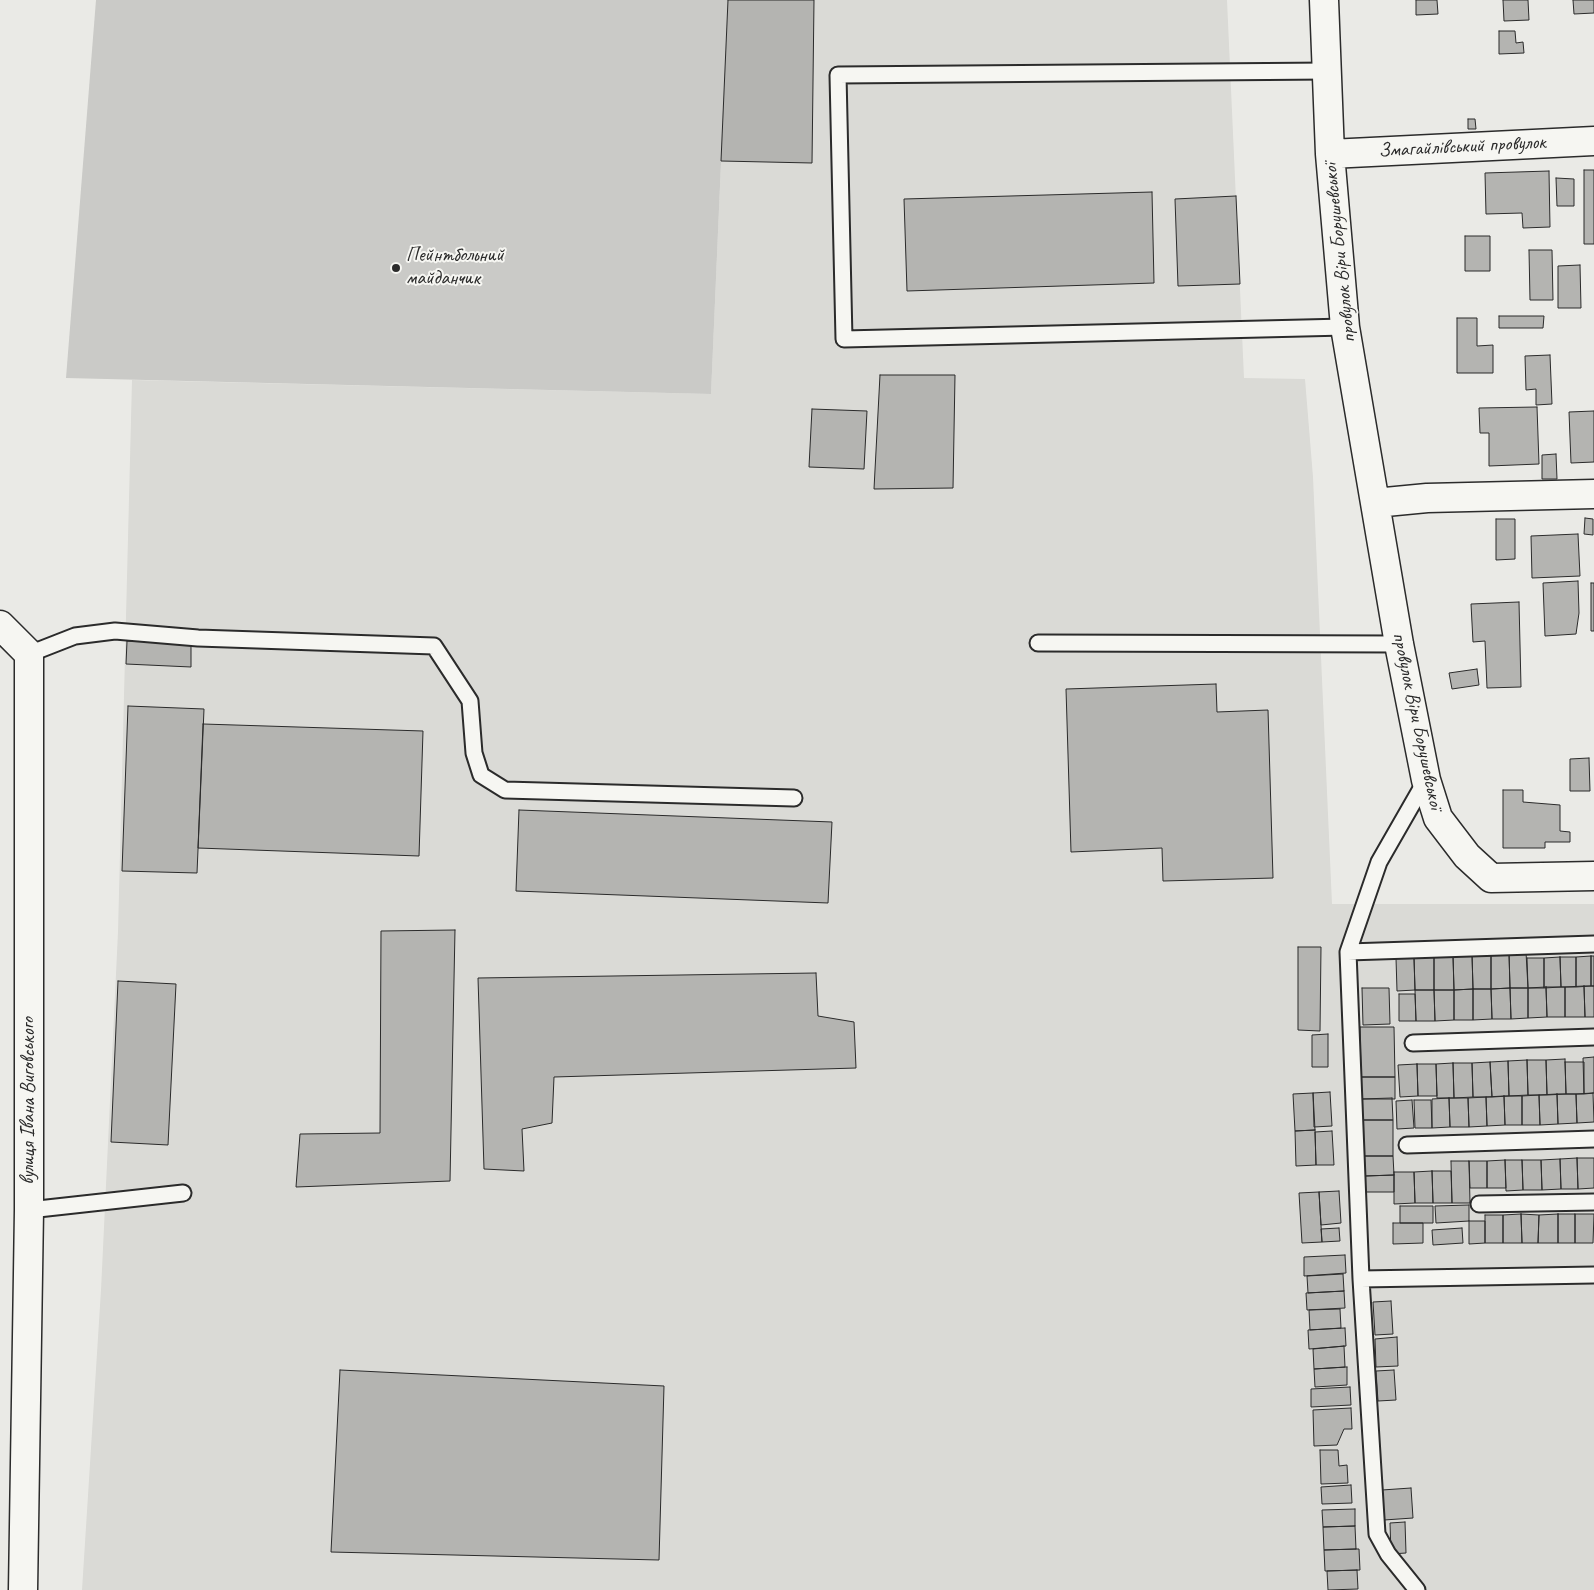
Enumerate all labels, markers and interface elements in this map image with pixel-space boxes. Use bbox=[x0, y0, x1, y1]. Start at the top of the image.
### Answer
street label: Змагайлівський провулок bbox=[1378, 131, 1546, 163]
street label: провулок Віри Борушевської bbox=[1319, 162, 1361, 344]
place label: Пейнтбольний майданчик bbox=[406, 244, 504, 291]
marker: Пейнтбольний майданчик bbox=[390, 262, 402, 274]
street label: провулок Віри Борушевської bbox=[1386, 630, 1448, 812]
street label: вулиця Івана Виговського bbox=[17, 1017, 41, 1185]

